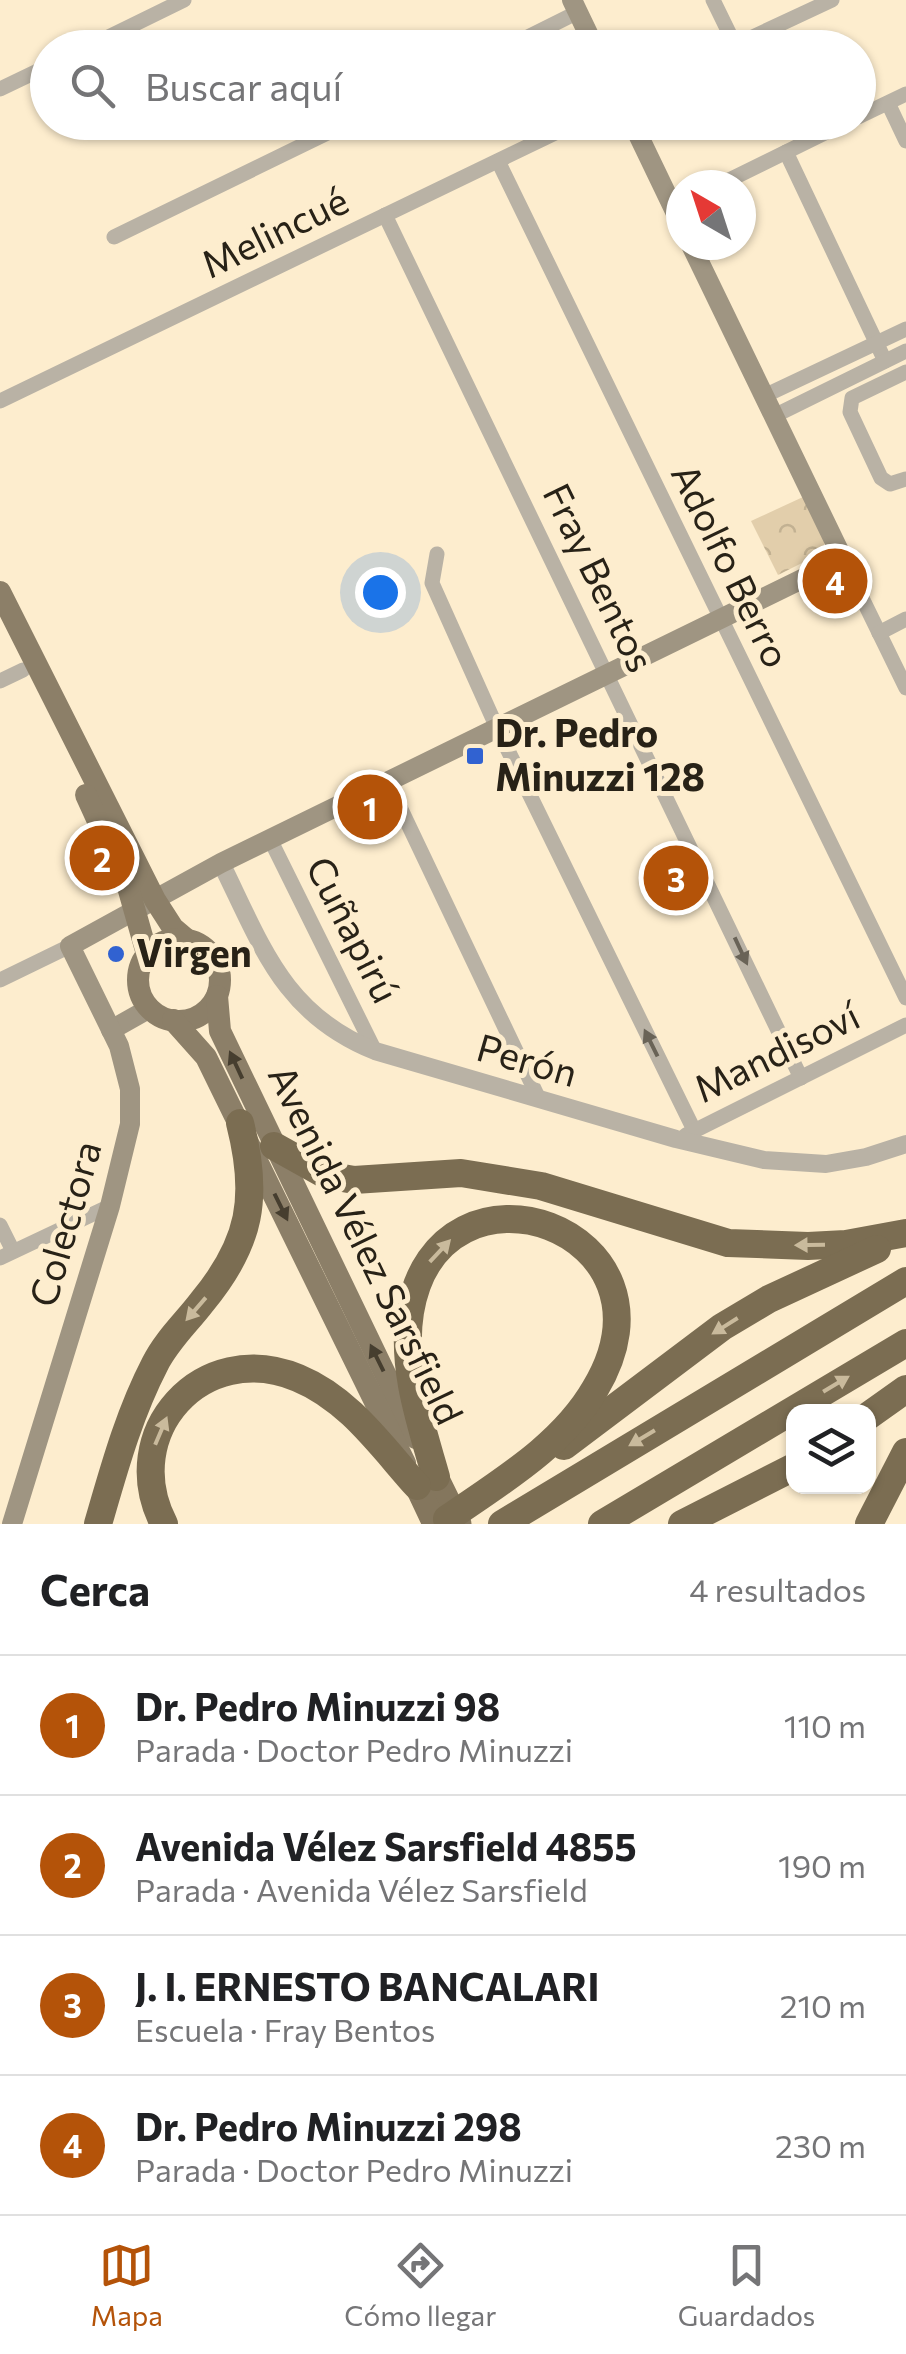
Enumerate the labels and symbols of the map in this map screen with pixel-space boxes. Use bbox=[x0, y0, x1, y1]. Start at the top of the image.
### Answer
north arrow bbox=[666, 170, 756, 260]
street label: Melincué bbox=[193, 175, 355, 286]
street label: Adolfo Berro bbox=[663, 455, 802, 674]
street label: Fray Bentos bbox=[534, 475, 666, 679]
pin: 4 bbox=[802, 544, 868, 618]
your location bbox=[355, 567, 406, 618]
place label: Dr. Pedro Minuzzi 128 bbox=[495, 708, 705, 799]
marker: Dr. Pedro Minuzzi 128 bbox=[464, 745, 486, 767]
pin: 1 bbox=[338, 770, 402, 844]
pin: 2 bbox=[70, 820, 134, 896]
pin: 3 bbox=[644, 840, 708, 916]
street label: Cuñapirú bbox=[298, 848, 411, 1010]
place label: Virgen bbox=[136, 928, 252, 975]
one-way arrow bbox=[732, 937, 749, 966]
marker: Virgen bbox=[105, 943, 127, 965]
street label: Mandisoví bbox=[686, 990, 867, 1111]
street label: Perón bbox=[472, 1022, 583, 1095]
one-way arrow bbox=[643, 1028, 660, 1057]
one-way arrow bbox=[228, 1050, 245, 1079]
street label: Avenida Vélez Sarsfield bbox=[260, 1057, 475, 1431]
street label: Colectora bbox=[18, 1135, 110, 1311]
one-way arrow bbox=[272, 1193, 289, 1222]
one-way arrow bbox=[793, 1238, 825, 1254]
one-way arrow bbox=[428, 1239, 451, 1263]
one-way arrow bbox=[185, 1296, 207, 1321]
one-way arrow bbox=[711, 1317, 739, 1334]
one-way arrow bbox=[368, 1343, 385, 1372]
one-way arrow bbox=[822, 1376, 850, 1393]
one-way arrow bbox=[153, 1416, 169, 1446]
one-way arrow bbox=[628, 1429, 656, 1446]

